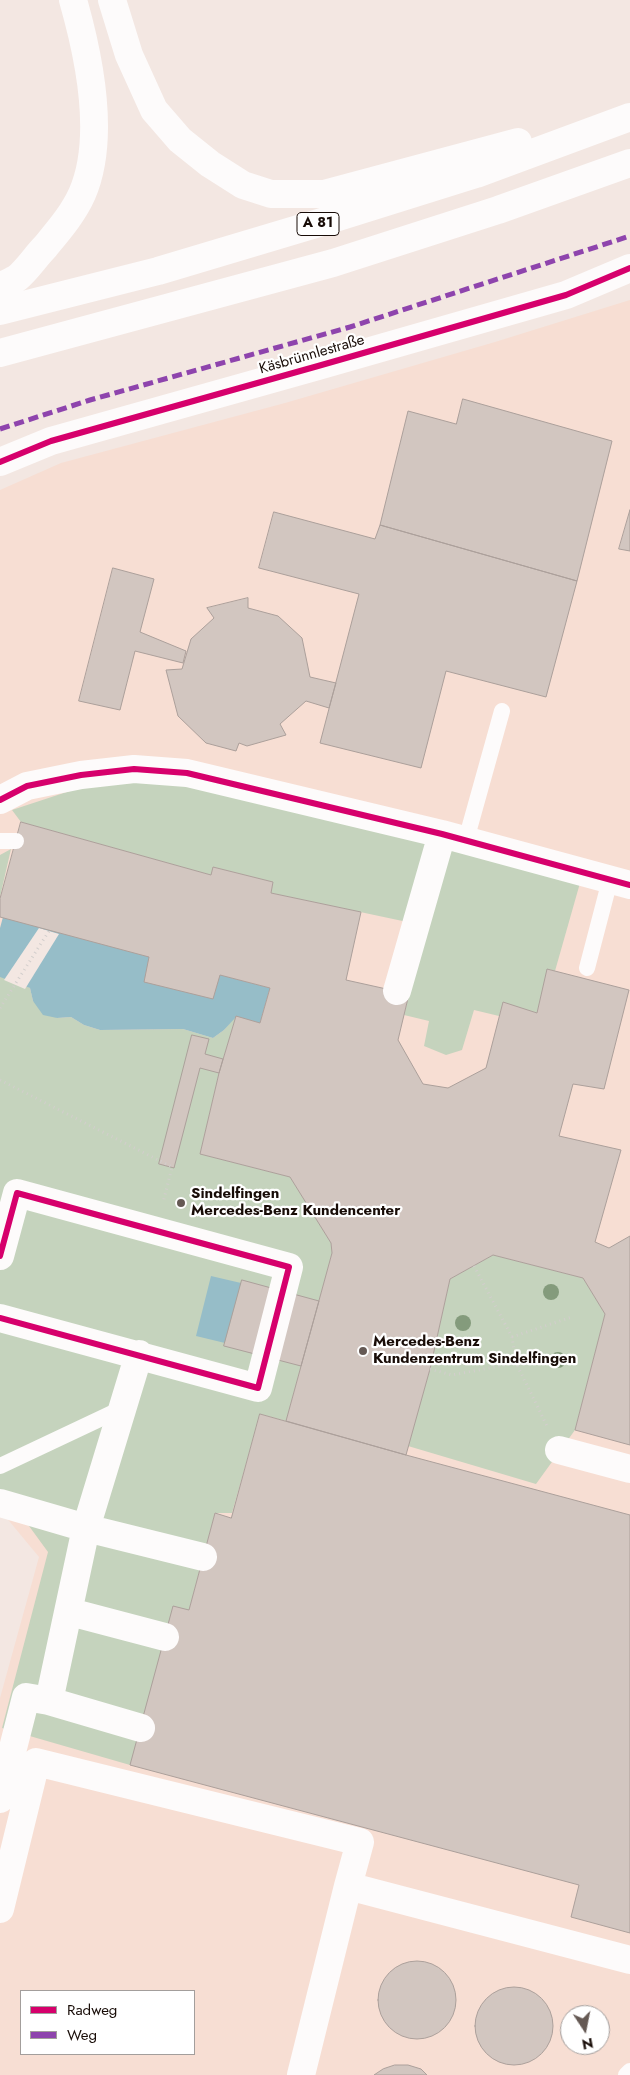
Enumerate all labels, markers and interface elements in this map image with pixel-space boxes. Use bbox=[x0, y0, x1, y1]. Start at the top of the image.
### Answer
road number: A 81 bbox=[297, 212, 339, 235]
street label: Käsbrünnlestraße bbox=[257, 331, 367, 379]
place label: Sindelfingen Mercedes-Benz Kundencenter bbox=[191, 1185, 400, 1220]
marker: Sindelfingen Mercedes-Benz Kundencenter bbox=[175, 1197, 187, 1209]
place label: Mercedes-Benz Kundenzentrum Sindelfingen bbox=[373, 1333, 576, 1368]
marker: Mercedes-Benz Kundenzentrum Sindelfingen bbox=[357, 1345, 369, 1357]
legend bbox=[20, 1990, 195, 2055]
text: Radweg bbox=[67, 1999, 117, 2021]
north arrow bbox=[560, 2005, 610, 2055]
text: Weg bbox=[67, 2024, 97, 2046]
text: N bbox=[580, 2033, 595, 2055]

